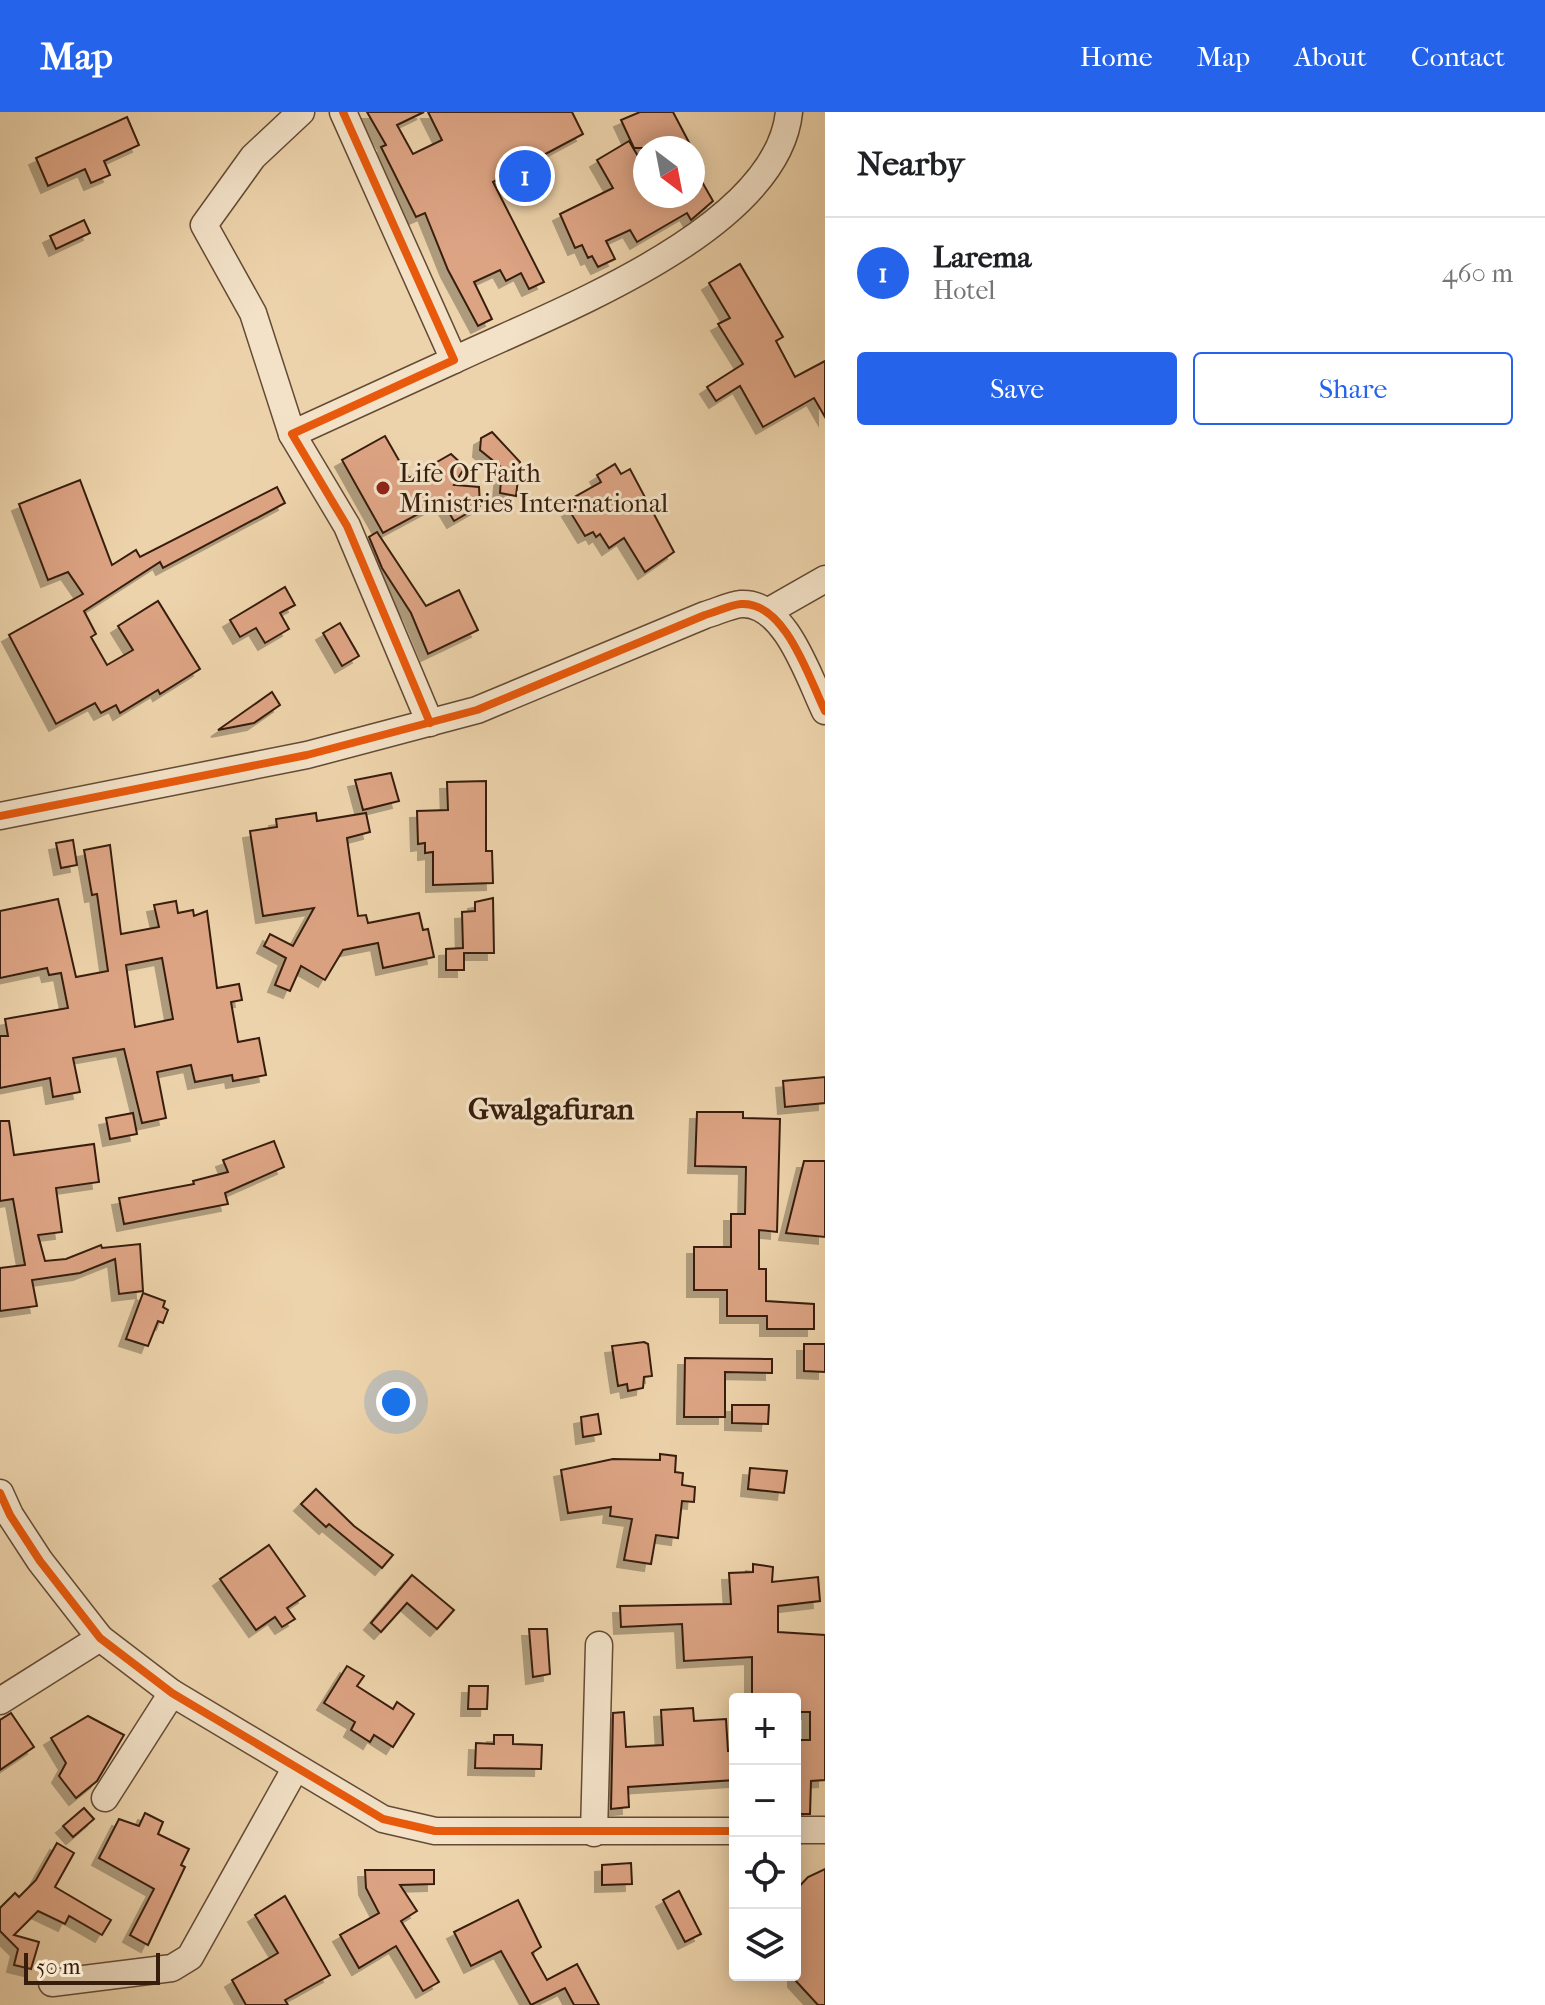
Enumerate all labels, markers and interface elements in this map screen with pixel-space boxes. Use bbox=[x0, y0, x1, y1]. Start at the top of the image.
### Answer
text: Map bbox=[40, 34, 113, 79]
text: Home bbox=[1080, 40, 1153, 73]
text: Map bbox=[1197, 40, 1250, 73]
text: About bbox=[1294, 40, 1367, 73]
text: Contact bbox=[1411, 40, 1505, 73]
north arrow bbox=[633, 136, 705, 208]
text: Nearby bbox=[857, 144, 964, 184]
pin: 1 bbox=[499, 146, 551, 206]
text: Larema bbox=[933, 240, 1031, 275]
text: 1 bbox=[878, 258, 888, 289]
text: 460 m bbox=[1442, 258, 1513, 289]
text: Hotel bbox=[933, 275, 996, 306]
button: Save bbox=[857, 352, 1177, 425]
button: Share bbox=[1193, 352, 1513, 425]
place label: Life Of Faith Ministries International bbox=[399, 458, 668, 519]
marker: Life Of Faith Ministries International bbox=[374, 479, 392, 497]
district label: Gwalgafuran bbox=[468, 1092, 635, 1127]
your location bbox=[376, 1382, 416, 1422]
map controls bbox=[729, 1693, 801, 1981]
button: + bbox=[729, 1693, 801, 1765]
button: − bbox=[729, 1765, 801, 1837]
button: locate bbox=[729, 1837, 801, 1909]
button: layers bbox=[729, 1909, 801, 1981]
scale bar bbox=[24, 1949, 160, 1985]
text: 50 m bbox=[36, 1954, 81, 1980]

